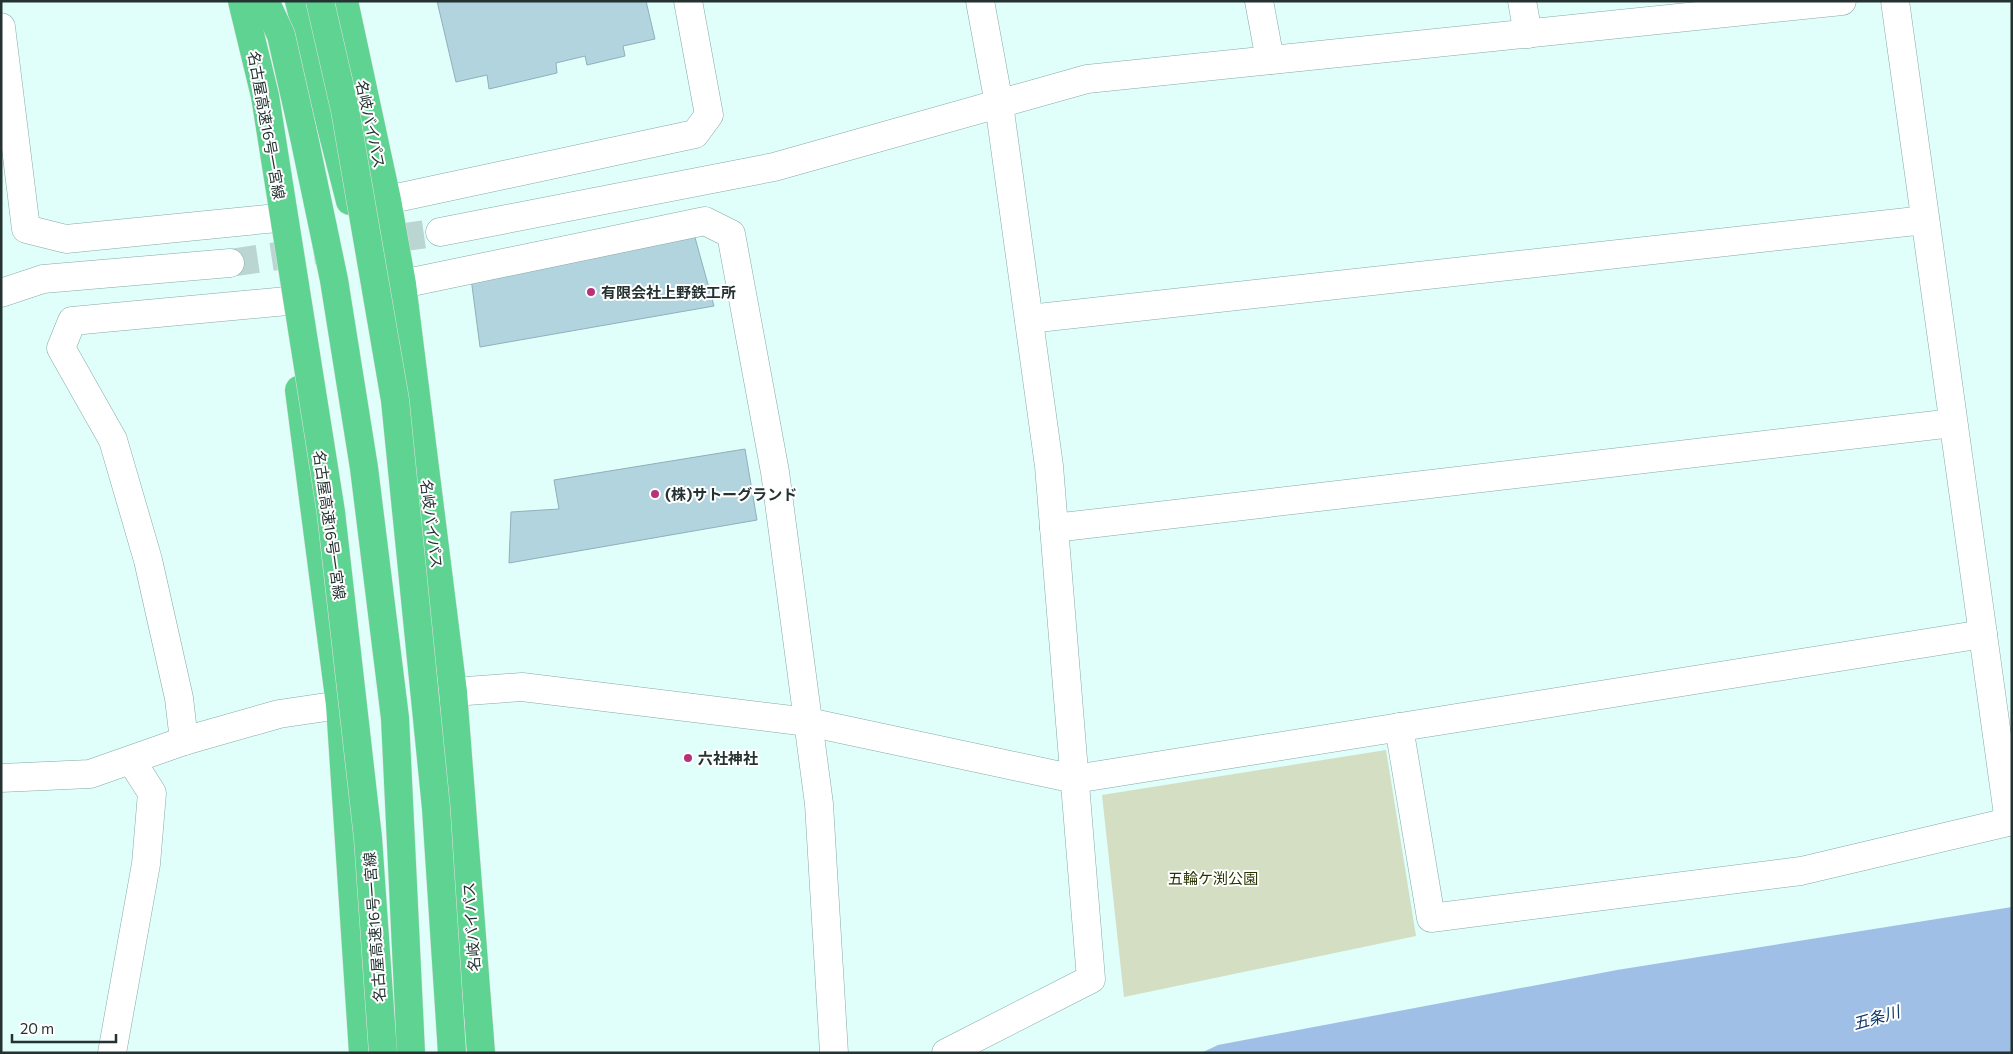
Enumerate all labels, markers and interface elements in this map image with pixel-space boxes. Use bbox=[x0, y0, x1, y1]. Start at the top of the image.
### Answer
street label: 名古屋高速16号一宮線 bbox=[245, 49, 289, 201]
street label: 名岐バイパス bbox=[353, 78, 389, 170]
place label: 有限会社上野鉄工所 bbox=[601, 283, 736, 301]
marker: 有限会社上野鉄工所 bbox=[585, 286, 597, 298]
street label: 名古屋高速16号一宮線 bbox=[311, 449, 349, 601]
street label: 名岐バイパス bbox=[418, 478, 446, 570]
place label: (株)サトーグランド bbox=[665, 485, 797, 503]
marker: (株)サトーグランド bbox=[649, 488, 661, 500]
place label: 六社神社 bbox=[698, 749, 758, 767]
marker: 六社神社 bbox=[682, 752, 694, 764]
street label: 名古屋高速16号一宮線 bbox=[360, 851, 388, 1003]
park label: 五輪ケ渕公園 bbox=[1168, 869, 1258, 887]
street label: 名岐バイパス bbox=[459, 882, 483, 972]
water label: 五条川 bbox=[1850, 1001, 1904, 1033]
scale bar bbox=[12, 1012, 116, 1044]
text: 20 m bbox=[20, 1019, 54, 1037]

